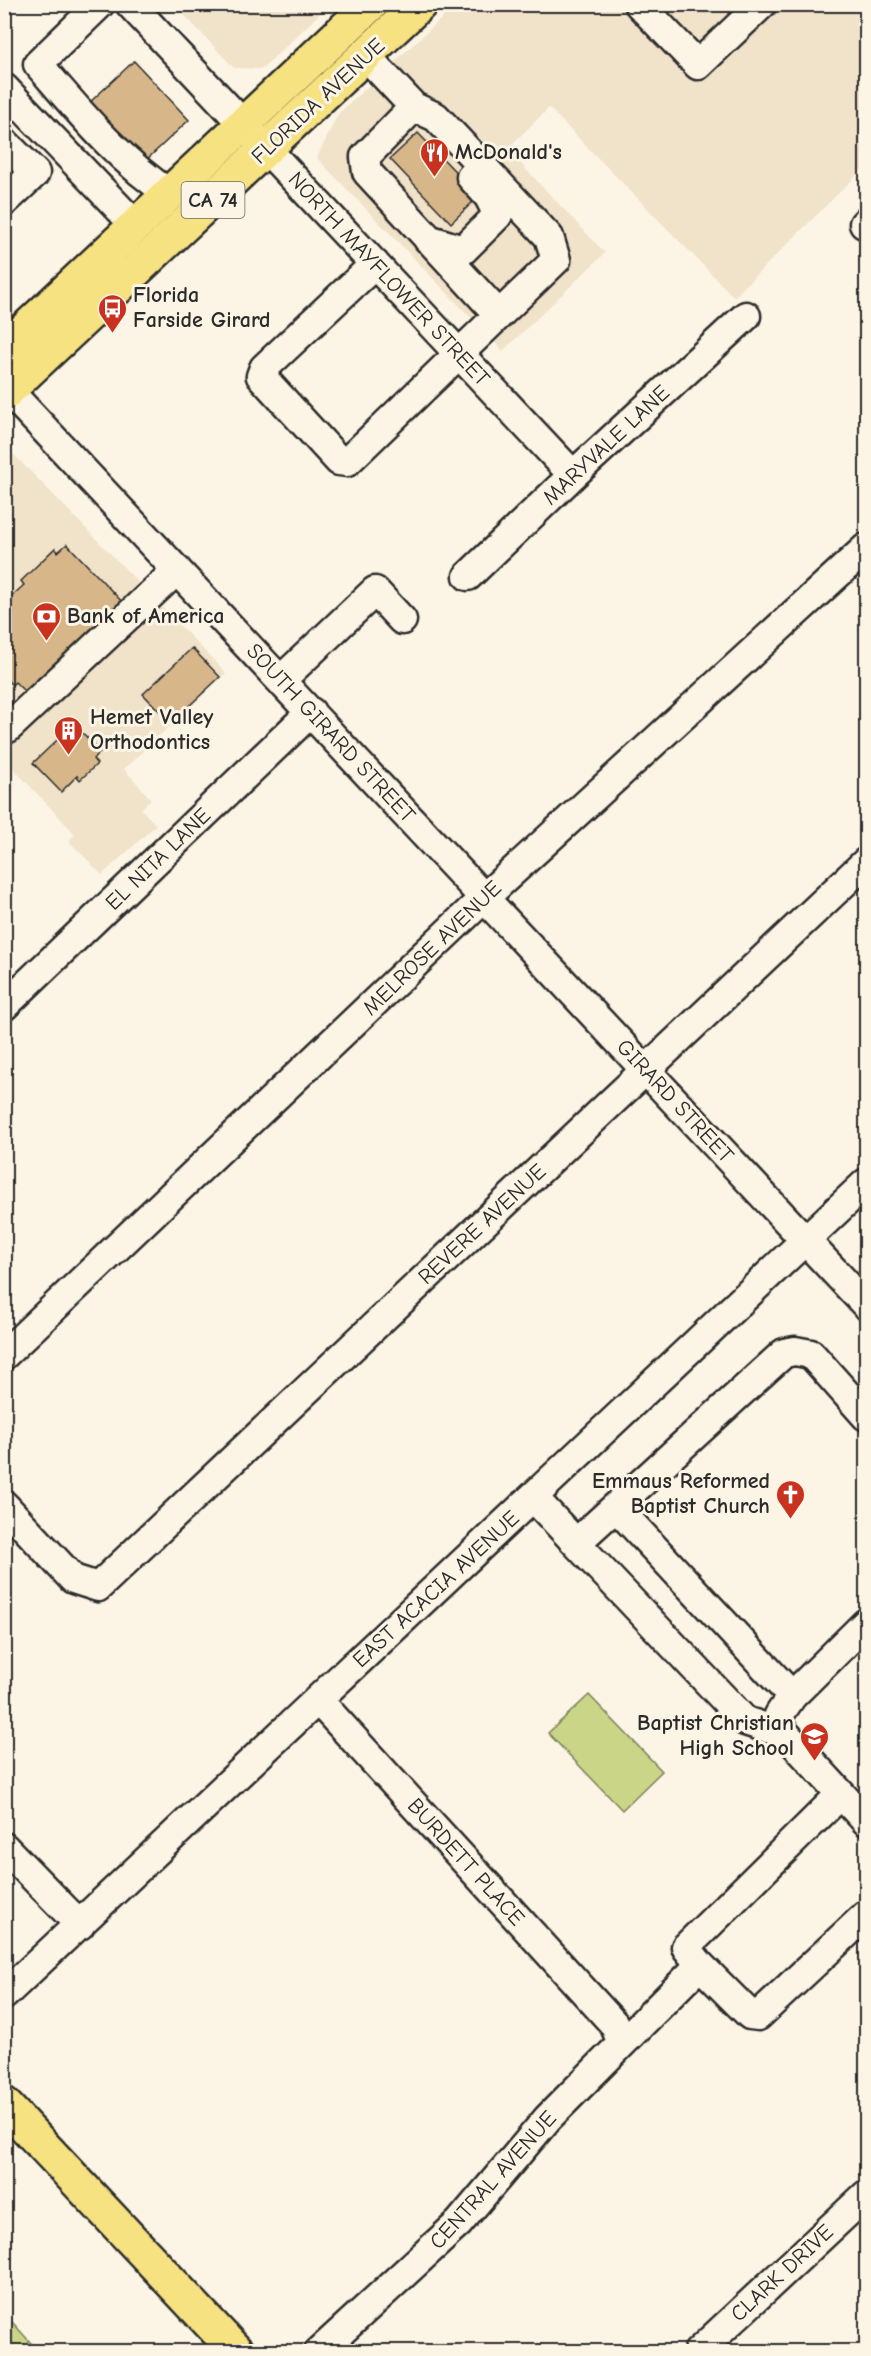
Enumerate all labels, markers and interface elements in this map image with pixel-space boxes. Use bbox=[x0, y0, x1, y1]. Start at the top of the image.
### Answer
street label: FLORIDA AVENUE bbox=[246, 33, 390, 169]
restaurant icon: McDonald's bbox=[418, 136, 450, 178]
place label: McDonald's bbox=[455, 139, 562, 165]
street label: NORTH MAYFLOWER STREET bbox=[283, 166, 496, 392]
road number: CA 74 bbox=[182, 182, 244, 218]
place label: Florida Farside Girard bbox=[133, 282, 271, 333]
bus stop icon: Florida Farside Girard bbox=[96, 292, 128, 334]
street label: MARYVALE LANE bbox=[537, 380, 675, 510]
bank icon: Bank of America bbox=[30, 600, 62, 642]
place label: Bank of America bbox=[67, 603, 224, 629]
street label: SOUTH GIRARD STREET bbox=[241, 638, 421, 828]
place label: Hemet Valley Orthodontics bbox=[90, 704, 214, 755]
building icon: Hemet Valley Orthodontics bbox=[53, 714, 85, 756]
street label: EL NITA LANE bbox=[100, 802, 216, 916]
street label: MELROSE AVENUE bbox=[357, 875, 507, 1021]
street label: GIRARD STREET bbox=[611, 1034, 739, 1169]
street label: REVERE AVENUE bbox=[413, 1158, 551, 1290]
place label: Emmaus Reformed Baptist Church bbox=[592, 1468, 770, 1519]
church icon: Emmaus Reformed Baptist Church bbox=[775, 1478, 807, 1520]
street label: EAST ACACIA AVENUE bbox=[347, 1505, 525, 1673]
place label: Baptist Christian High School bbox=[637, 1710, 794, 1761]
school or university icon: Baptist Christian High School bbox=[799, 1720, 831, 1762]
street label: BURDETT PLACE bbox=[402, 1793, 530, 1931]
street label: CENTRAL AVENUE bbox=[424, 2106, 562, 2254]
street label: CLARK DRIVE bbox=[725, 2219, 839, 2327]

